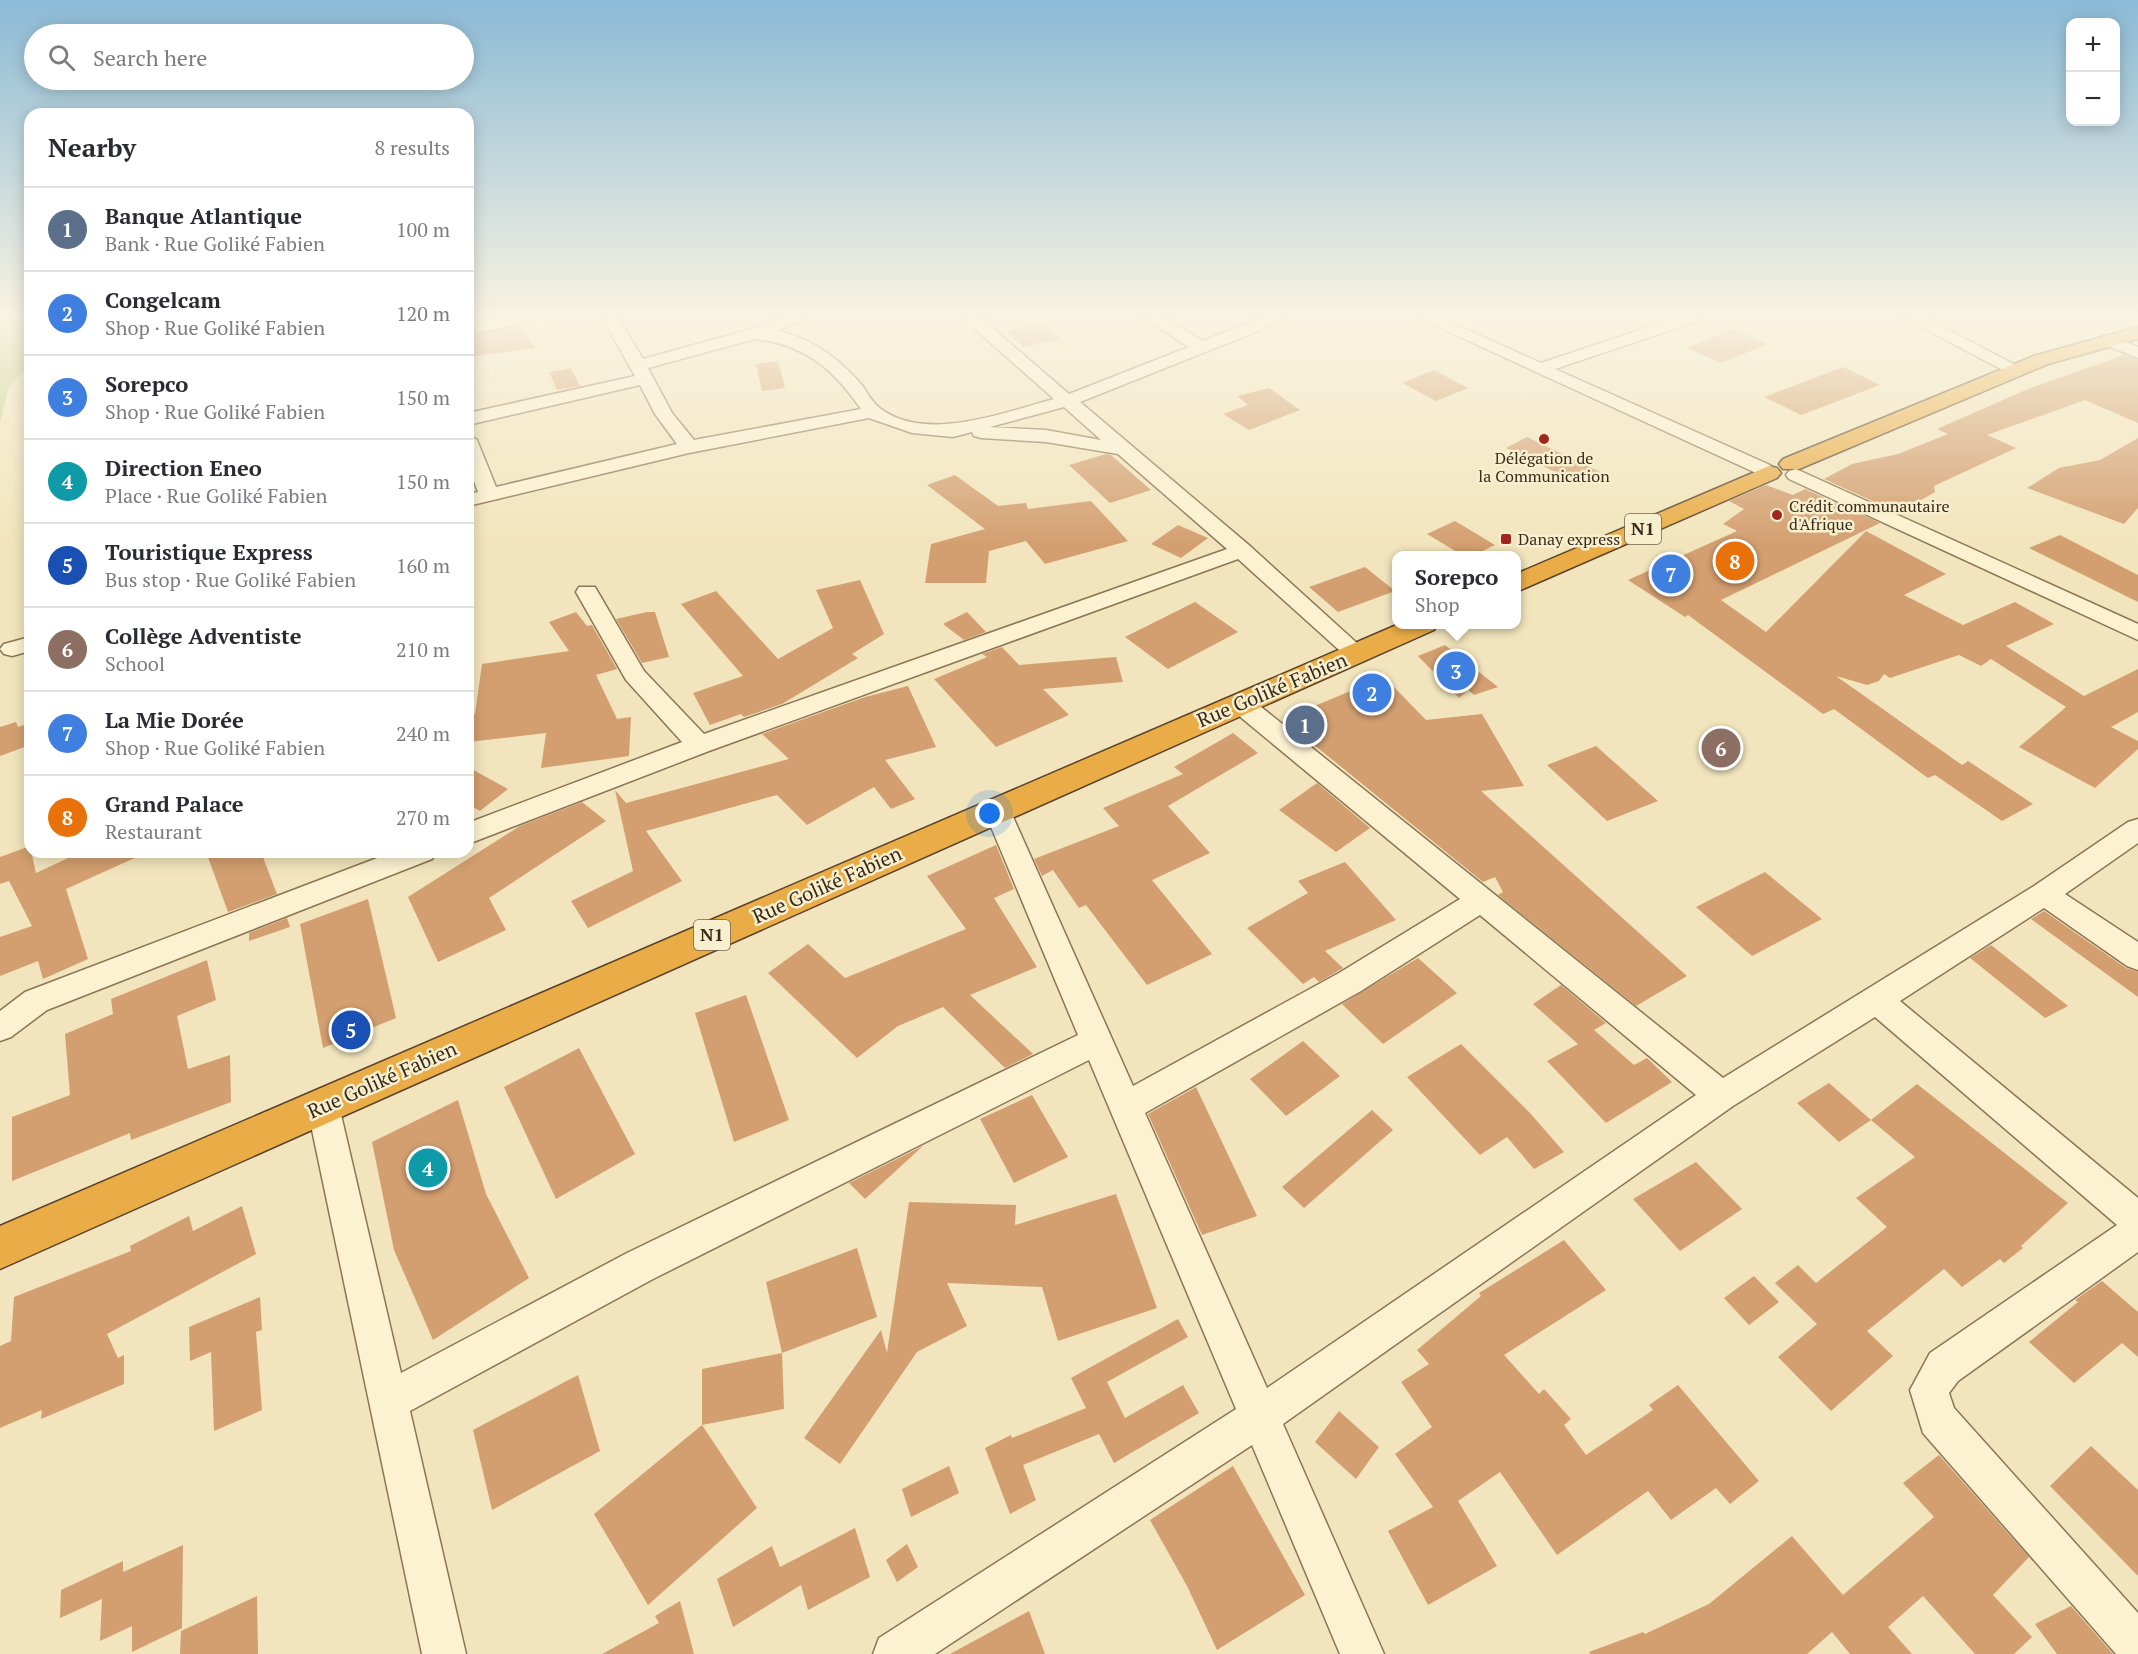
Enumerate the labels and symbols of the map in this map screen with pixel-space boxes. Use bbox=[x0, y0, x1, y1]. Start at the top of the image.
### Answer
marker: Délégation de la Communication bbox=[1537, 432, 1551, 446]
place label: Délégation de la Communication bbox=[1478, 447, 1610, 487]
place label: Crédit communautaire d'Afrique bbox=[1789, 495, 1950, 535]
marker: Crédit communautaire d'Afrique bbox=[1770, 508, 1784, 522]
road number: N1 bbox=[1625, 514, 1661, 544]
place label: Danay express bbox=[1518, 528, 1620, 550]
marker: Danay express bbox=[1499, 532, 1513, 546]
pin: 8 bbox=[1716, 538, 1754, 584]
pin: 7 bbox=[1652, 552, 1690, 596]
street label: Rue Goliké Fabien bbox=[1193, 646, 1351, 733]
pin: 3 bbox=[1436, 648, 1476, 694]
pin: 2 bbox=[1352, 670, 1392, 716]
pin: 1 bbox=[1286, 702, 1324, 748]
pin: 6 bbox=[1702, 726, 1740, 771]
your location bbox=[975, 799, 1004, 828]
street label: Rue Goliké Fabien bbox=[748, 839, 906, 930]
road number: N1 bbox=[694, 920, 730, 950]
pin: 5 bbox=[332, 1008, 370, 1052]
street label: Rue Goliké Fabien bbox=[303, 1034, 461, 1125]
pin: 4 bbox=[408, 1146, 448, 1190]

